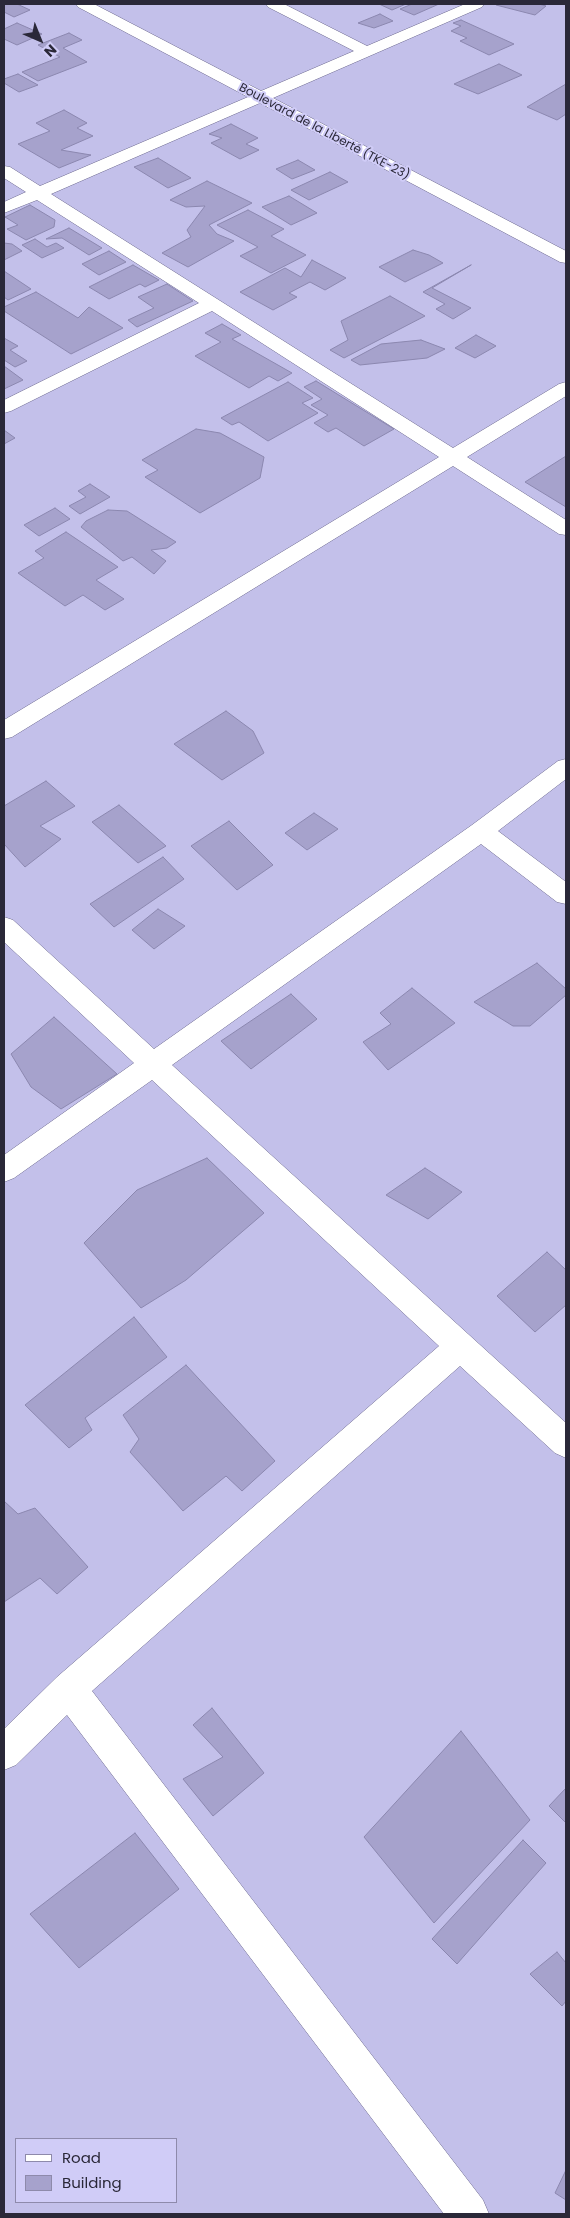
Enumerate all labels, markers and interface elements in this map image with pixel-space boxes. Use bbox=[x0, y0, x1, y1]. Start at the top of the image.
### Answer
north arrow bbox=[15, 15, 65, 65]
text: N bbox=[40, 40, 61, 62]
street label: Boulevard de la Liberté (TKE-23) bbox=[236, 81, 412, 183]
legend bbox=[15, 2138, 178, 2203]
text: Road bbox=[62, 2147, 101, 2168]
text: Building bbox=[62, 2172, 122, 2193]

